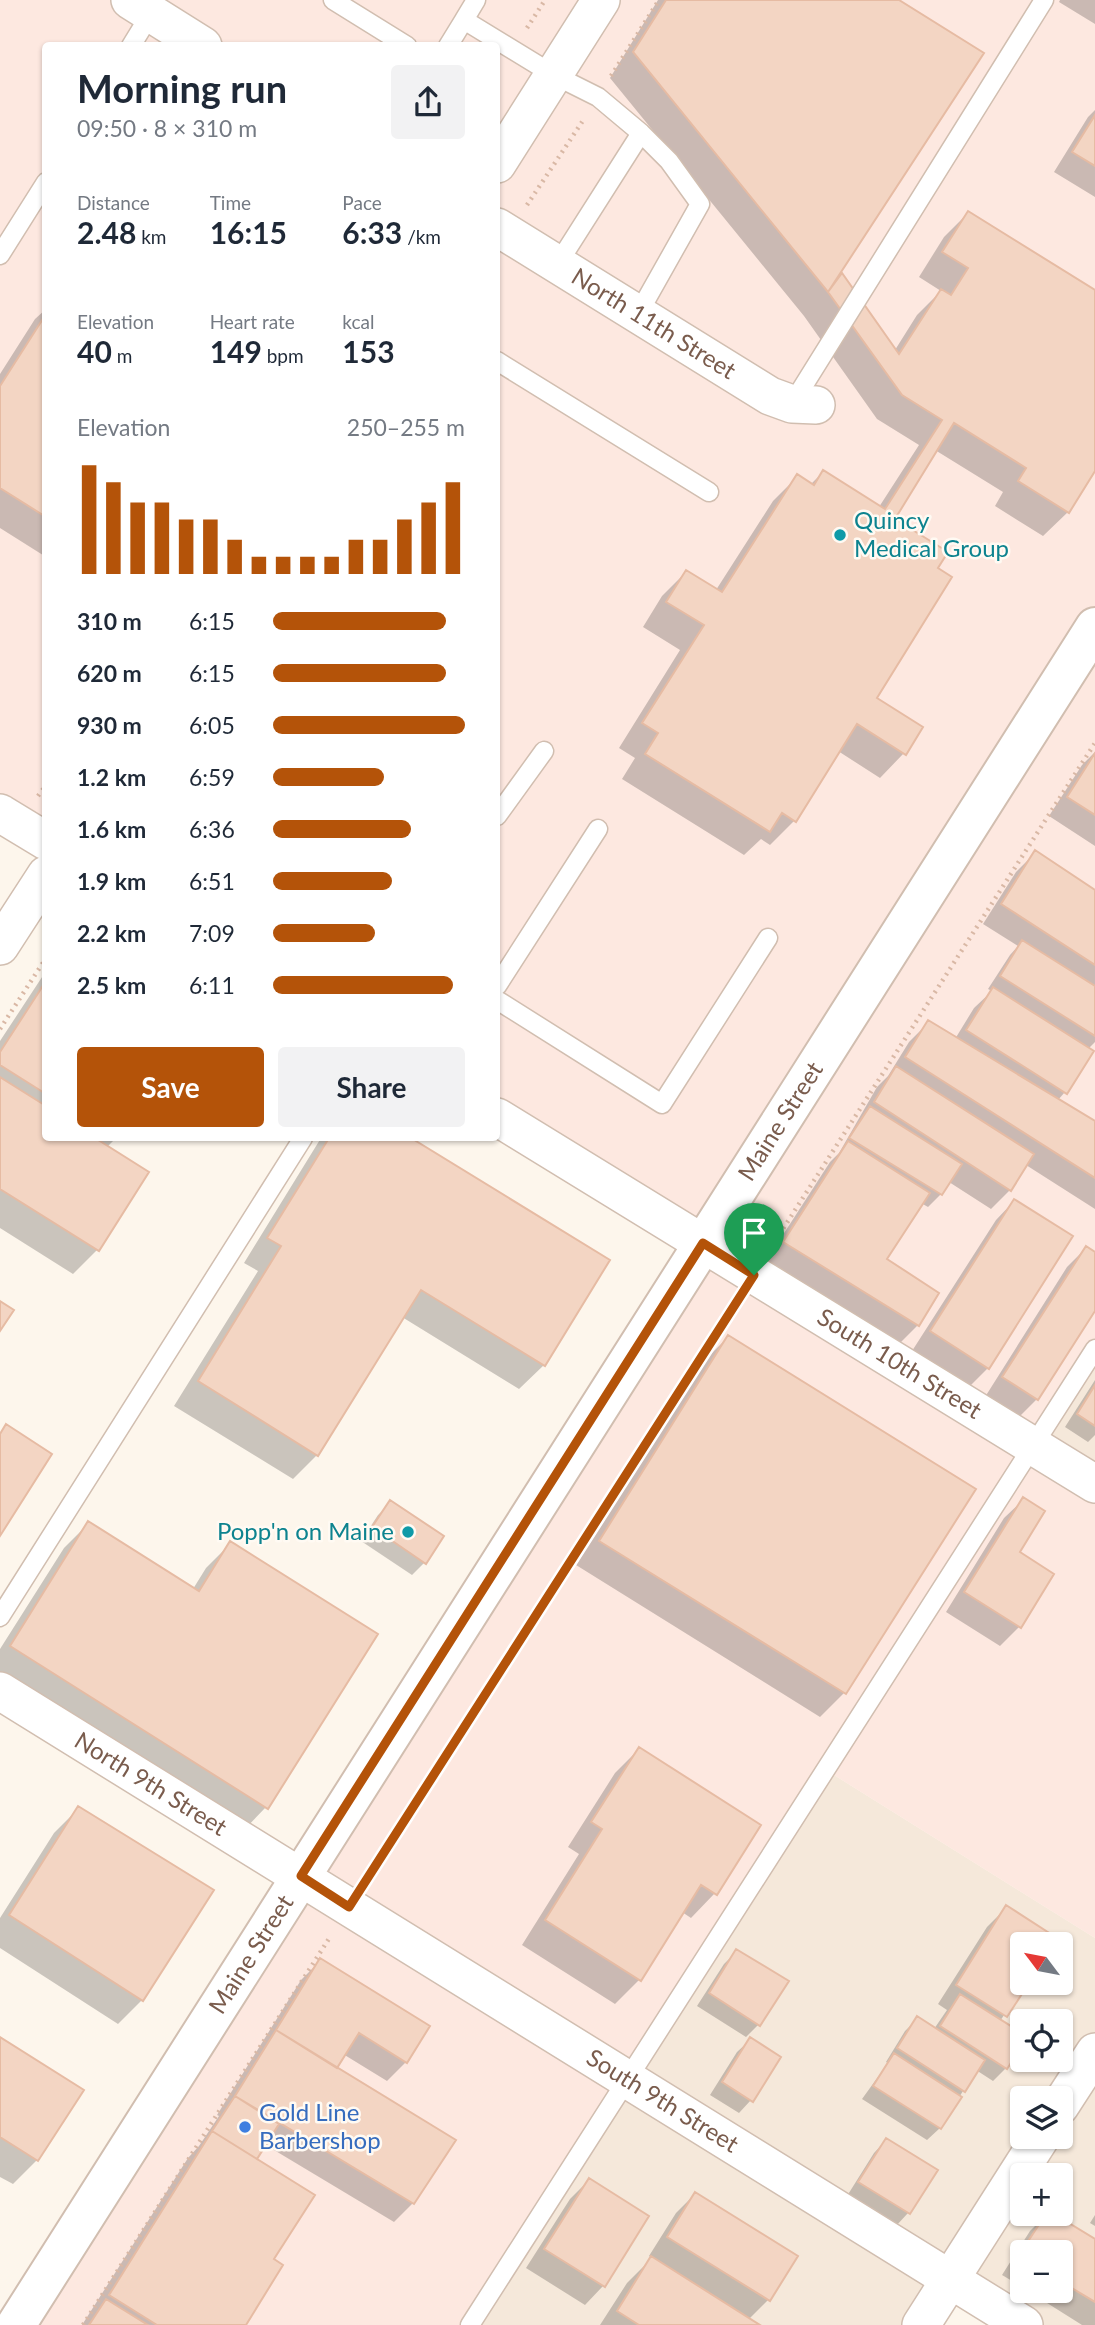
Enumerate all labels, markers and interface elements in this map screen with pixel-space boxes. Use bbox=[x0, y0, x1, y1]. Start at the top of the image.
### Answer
text: Morning run bbox=[77, 65, 287, 111]
button: share bbox=[391, 65, 465, 139]
text: 09:50 · 8 × 310 m bbox=[77, 114, 257, 142]
text: Distance bbox=[77, 191, 150, 214]
text: Time bbox=[210, 191, 251, 214]
text: Pace bbox=[342, 191, 382, 214]
text: 2.48 bbox=[77, 214, 136, 250]
text: 16:15 bbox=[210, 214, 287, 250]
text: 6:33 bbox=[342, 214, 402, 250]
text: km bbox=[136, 225, 166, 248]
text: /km bbox=[402, 225, 441, 248]
street label: North 11th Street bbox=[567, 261, 742, 385]
text: Elevation bbox=[77, 310, 154, 333]
text: Heart rate bbox=[210, 310, 295, 333]
text: kcal bbox=[342, 310, 374, 333]
text: 40 bbox=[77, 333, 112, 369]
text: 149 bbox=[210, 333, 262, 369]
text: 153 bbox=[342, 333, 395, 369]
text: m bbox=[112, 344, 132, 367]
text: bpm bbox=[262, 344, 304, 367]
text: Elevation bbox=[77, 413, 170, 441]
text: 250–255 m bbox=[347, 413, 465, 441]
place label: Quincy Medical Group bbox=[854, 505, 1009, 562]
marker: Quincy Medical Group bbox=[832, 527, 848, 543]
text: 310 m bbox=[77, 607, 142, 635]
text: 6:15 bbox=[189, 607, 235, 635]
text: 620 m bbox=[77, 659, 142, 687]
text: 6:15 bbox=[189, 659, 235, 687]
text: 930 m bbox=[77, 711, 142, 739]
text: 6:05 bbox=[189, 711, 235, 739]
text: 1.2 km bbox=[77, 763, 146, 791]
text: 6:59 bbox=[189, 763, 235, 791]
text: 1.6 km bbox=[77, 815, 146, 843]
text: 6:36 bbox=[189, 815, 235, 843]
text: 1.9 km bbox=[77, 867, 146, 895]
text: 6:51 bbox=[189, 867, 235, 895]
text: 2.2 km bbox=[77, 919, 146, 947]
text: 7:09 bbox=[189, 919, 235, 947]
text: 2.5 km bbox=[77, 971, 146, 999]
text: 6:11 bbox=[189, 971, 235, 999]
button: Save bbox=[77, 1047, 264, 1127]
button: Share bbox=[278, 1047, 465, 1127]
street label: Maine Street bbox=[731, 1056, 828, 1185]
pin bbox=[724, 1203, 784, 1275]
icon: arrive bbox=[735, 1214, 773, 1252]
street label: South 10th Street bbox=[813, 1301, 988, 1424]
place label: Popp'n on Maine bbox=[217, 1516, 394, 1545]
marker: Popp'n on Maine bbox=[400, 1524, 416, 1540]
street label: North 9th Street bbox=[70, 1725, 233, 1841]
street label: Maine Street bbox=[202, 1889, 299, 2018]
north arrow bbox=[1010, 1932, 1073, 1995]
map controls bbox=[1010, 1932, 1073, 2303]
button: locate bbox=[1010, 2009, 1073, 2072]
street label: South 9th Street bbox=[582, 2042, 745, 2158]
button: layers bbox=[1010, 2086, 1073, 2149]
place label: Gold Line Barbershop bbox=[259, 2097, 381, 2154]
marker: Gold Line Barbershop bbox=[237, 2119, 253, 2135]
button: + bbox=[1010, 2163, 1073, 2226]
button: − bbox=[1010, 2240, 1073, 2303]

